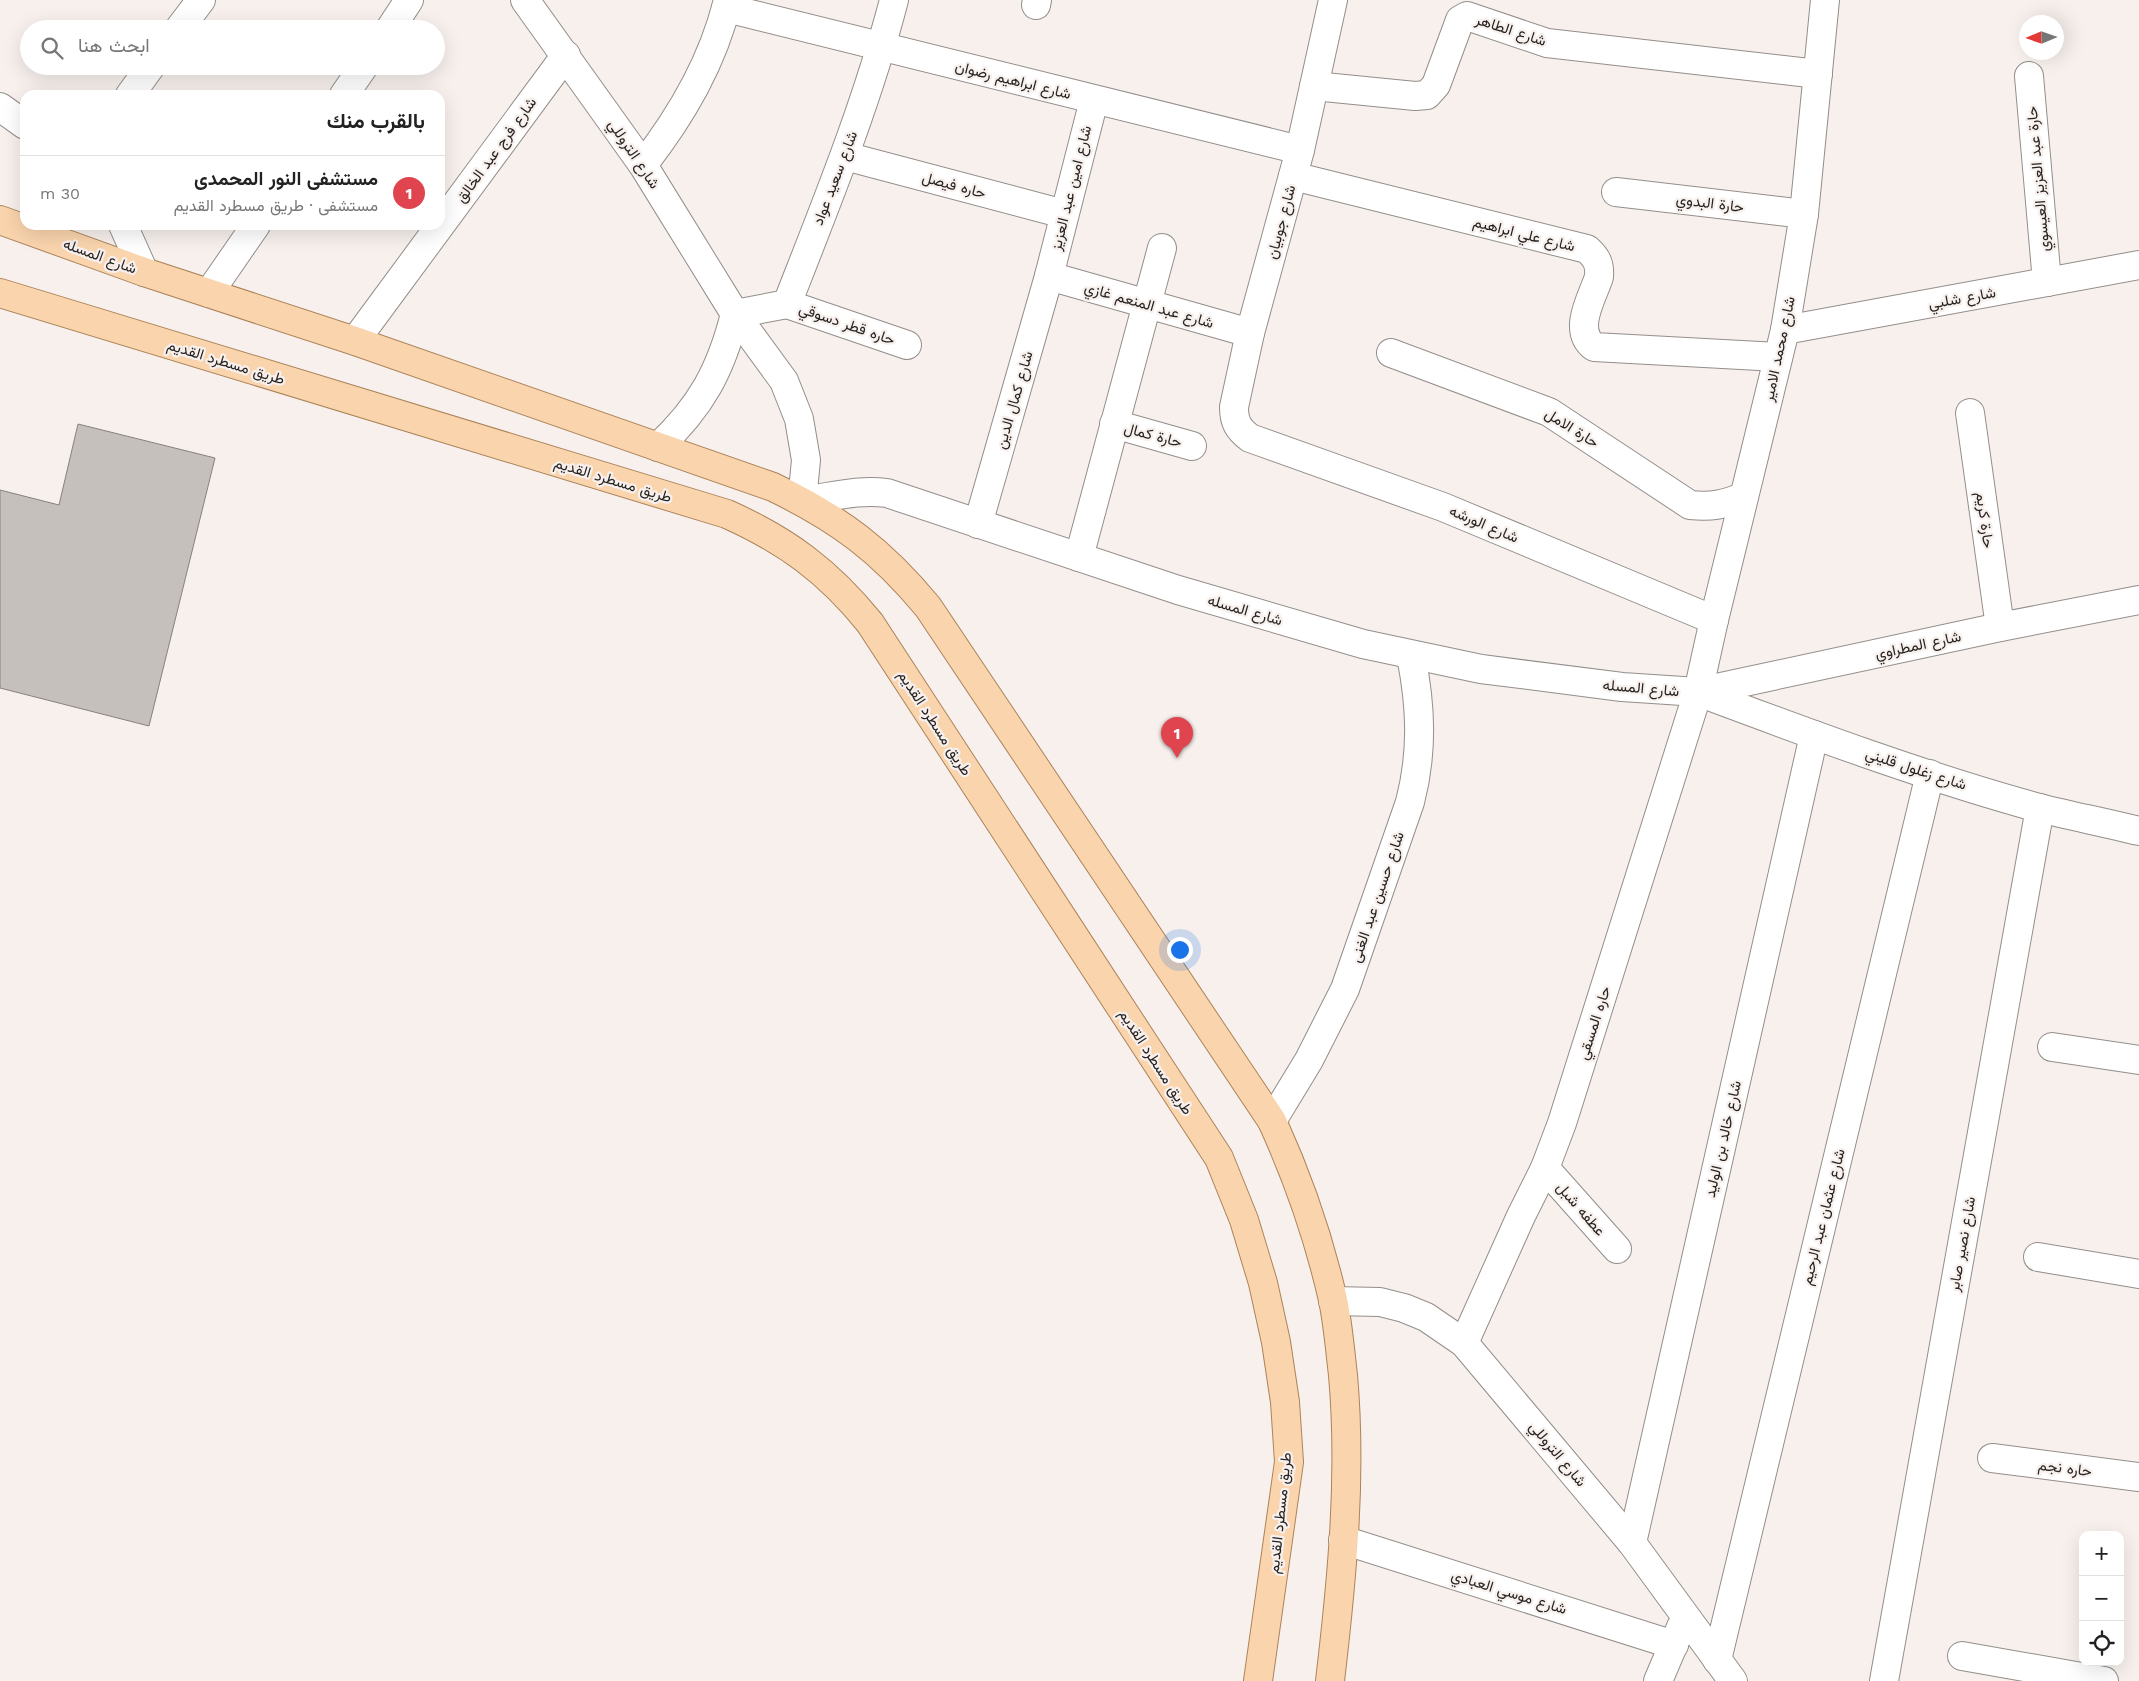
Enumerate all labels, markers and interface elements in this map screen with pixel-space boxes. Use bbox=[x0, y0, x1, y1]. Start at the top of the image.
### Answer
street label: شارع الطاهر bbox=[1472, 10, 1549, 52]
north arrow bbox=[2019, 15, 2064, 60]
search box bbox=[20, 20, 445, 75]
icon: search bbox=[38, 34, 66, 62]
text: ابحث هنا bbox=[78, 34, 150, 57]
street label: شارع ابراهيم رضوان bbox=[953, 57, 1073, 105]
street label: شارع فرج عبد الخالق bbox=[452, 94, 542, 207]
street label: حارة عبد العزيز العيسوي bbox=[2023, 105, 2057, 253]
text: بالقرب منك bbox=[327, 108, 425, 133]
street label: شارع التروللي bbox=[601, 116, 664, 194]
street label: شارع امين عبد العزيز bbox=[1047, 124, 1097, 254]
street label: شارع سعيد عواد bbox=[809, 128, 863, 228]
text: مستشفى النور المحمدى bbox=[194, 167, 378, 190]
street label: حاره فيصل bbox=[920, 168, 988, 202]
street label: شارع جوبيان bbox=[1262, 183, 1301, 262]
text: 30 m bbox=[40, 184, 80, 203]
text: 1 bbox=[406, 184, 412, 203]
street label: حارة البدوي bbox=[1675, 190, 1745, 220]
text: مستشفى · طريق مسطرد القديم bbox=[174, 196, 378, 215]
street label: شارع علي ابراهيم bbox=[1470, 213, 1577, 259]
street label: شارع المسله bbox=[60, 234, 139, 280]
street label: شارع عبد المنعم غازي bbox=[1081, 278, 1216, 336]
street label: شارع شلبي bbox=[1927, 283, 1998, 317]
street label: شارع محمد الامير bbox=[1759, 295, 1801, 405]
street label: حاره قطر دسوقي bbox=[795, 299, 897, 353]
street label: طريق مسطرد القديم bbox=[165, 336, 287, 389]
street label: شارع كمال الدين bbox=[991, 349, 1039, 452]
street label: حارة الامل bbox=[1542, 404, 1602, 452]
street label: حارة كمال bbox=[1122, 419, 1184, 451]
street label: طريق مسطرد القديم bbox=[552, 454, 674, 507]
street label: حارة كريم bbox=[1971, 491, 1998, 549]
street label: شارع الورشه bbox=[1446, 501, 1521, 549]
street label: شارع المسله bbox=[1205, 591, 1285, 631]
street label: شارع المطراوي bbox=[1873, 627, 1964, 667]
street label: طريق مسطرد القديم bbox=[893, 667, 976, 780]
street label: شارع المسله bbox=[1602, 676, 1680, 702]
pin: 1 bbox=[1161, 717, 1193, 758]
street label: شارع زغلول قليني bbox=[1862, 744, 1969, 798]
street label: شارع حسين عبد الغنى bbox=[1346, 829, 1410, 965]
your location bbox=[1167, 937, 1193, 963]
street label: حاره المسقي bbox=[1574, 984, 1618, 1063]
street label: طريق مسطرد القديم bbox=[1114, 1006, 1197, 1119]
street label: شارع خالد بن الوليد bbox=[1701, 1079, 1747, 1200]
street label: شارع عثمان عبد الرحيم bbox=[1797, 1147, 1851, 1287]
street label: عطفه شبل bbox=[1553, 1178, 1609, 1240]
street label: شارع نصير صابر bbox=[1945, 1195, 1981, 1294]
street label: شارع التروللي bbox=[1522, 1418, 1591, 1493]
street label: طريق مسطرد القديم bbox=[1265, 1451, 1296, 1575]
street label: حاره نجم bbox=[2037, 1456, 2093, 1481]
map controls bbox=[2079, 1531, 2124, 1666]
button: + bbox=[2079, 1531, 2124, 1576]
street label: شارع موسي العبادي bbox=[1448, 1566, 1569, 1622]
button: − bbox=[2079, 1576, 2124, 1621]
button: locate bbox=[2079, 1621, 2124, 1666]

